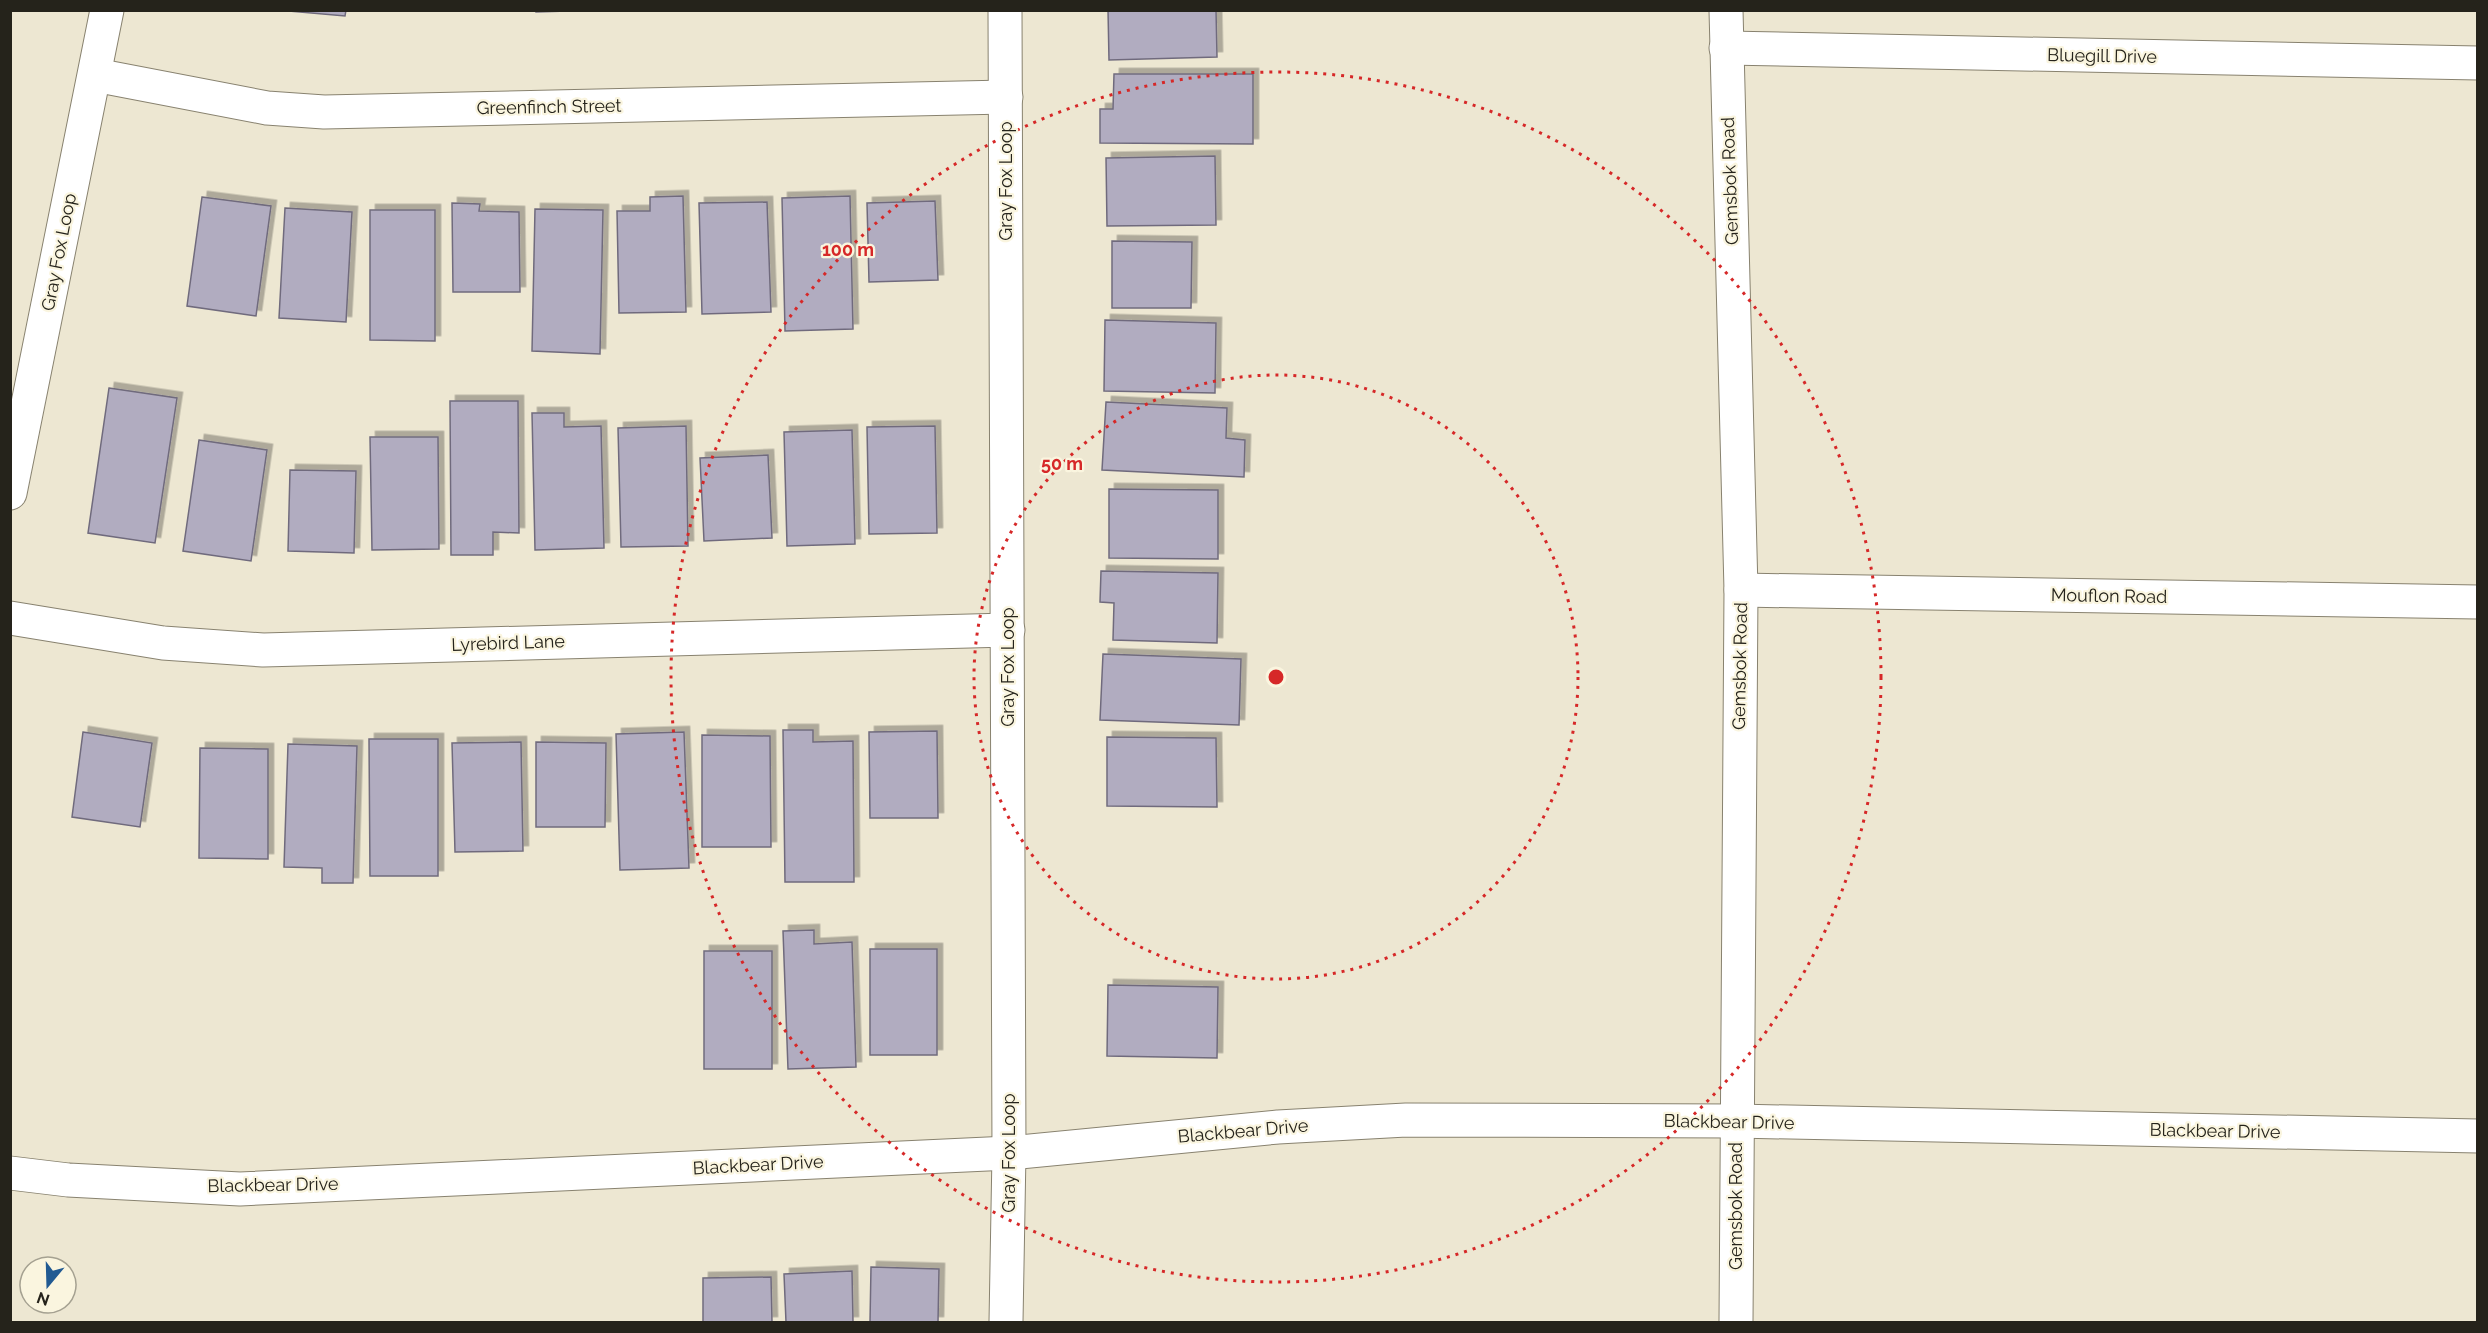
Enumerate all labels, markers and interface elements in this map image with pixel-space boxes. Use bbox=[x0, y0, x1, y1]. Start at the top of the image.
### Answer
street label: Bluegill Drive bbox=[2047, 44, 2158, 67]
street label: Greenfinch Street bbox=[476, 95, 622, 118]
street label: Gemsbok Road bbox=[1717, 117, 1742, 245]
street label: Gray Fox Loop bbox=[995, 121, 1016, 241]
street label: Gray Fox Loop bbox=[37, 191, 80, 312]
text: 100 m bbox=[822, 239, 874, 260]
text: 50 m bbox=[1041, 453, 1083, 474]
street label: Mouflon Road bbox=[2051, 584, 2167, 607]
street label: Gemsbok Road bbox=[1728, 602, 1751, 730]
street label: Gray Fox Loop bbox=[997, 607, 1018, 727]
street label: Lyrebird Lane bbox=[451, 630, 566, 655]
centre of rings bbox=[1266, 667, 1286, 687]
street label: Gray Fox Loop bbox=[998, 1093, 1019, 1213]
street label: Blackbear Drive bbox=[1663, 1110, 1795, 1133]
street label: Blackbear Drive bbox=[1177, 1114, 1310, 1147]
street label: Blackbear Drive bbox=[2149, 1119, 2281, 1142]
street label: Gemsbok Road bbox=[1725, 1142, 1746, 1270]
street label: Blackbear Drive bbox=[692, 1151, 824, 1178]
street label: Blackbear Drive bbox=[207, 1173, 339, 1196]
north arrow bbox=[18, 1255, 78, 1315]
text: N bbox=[34, 1288, 52, 1310]

